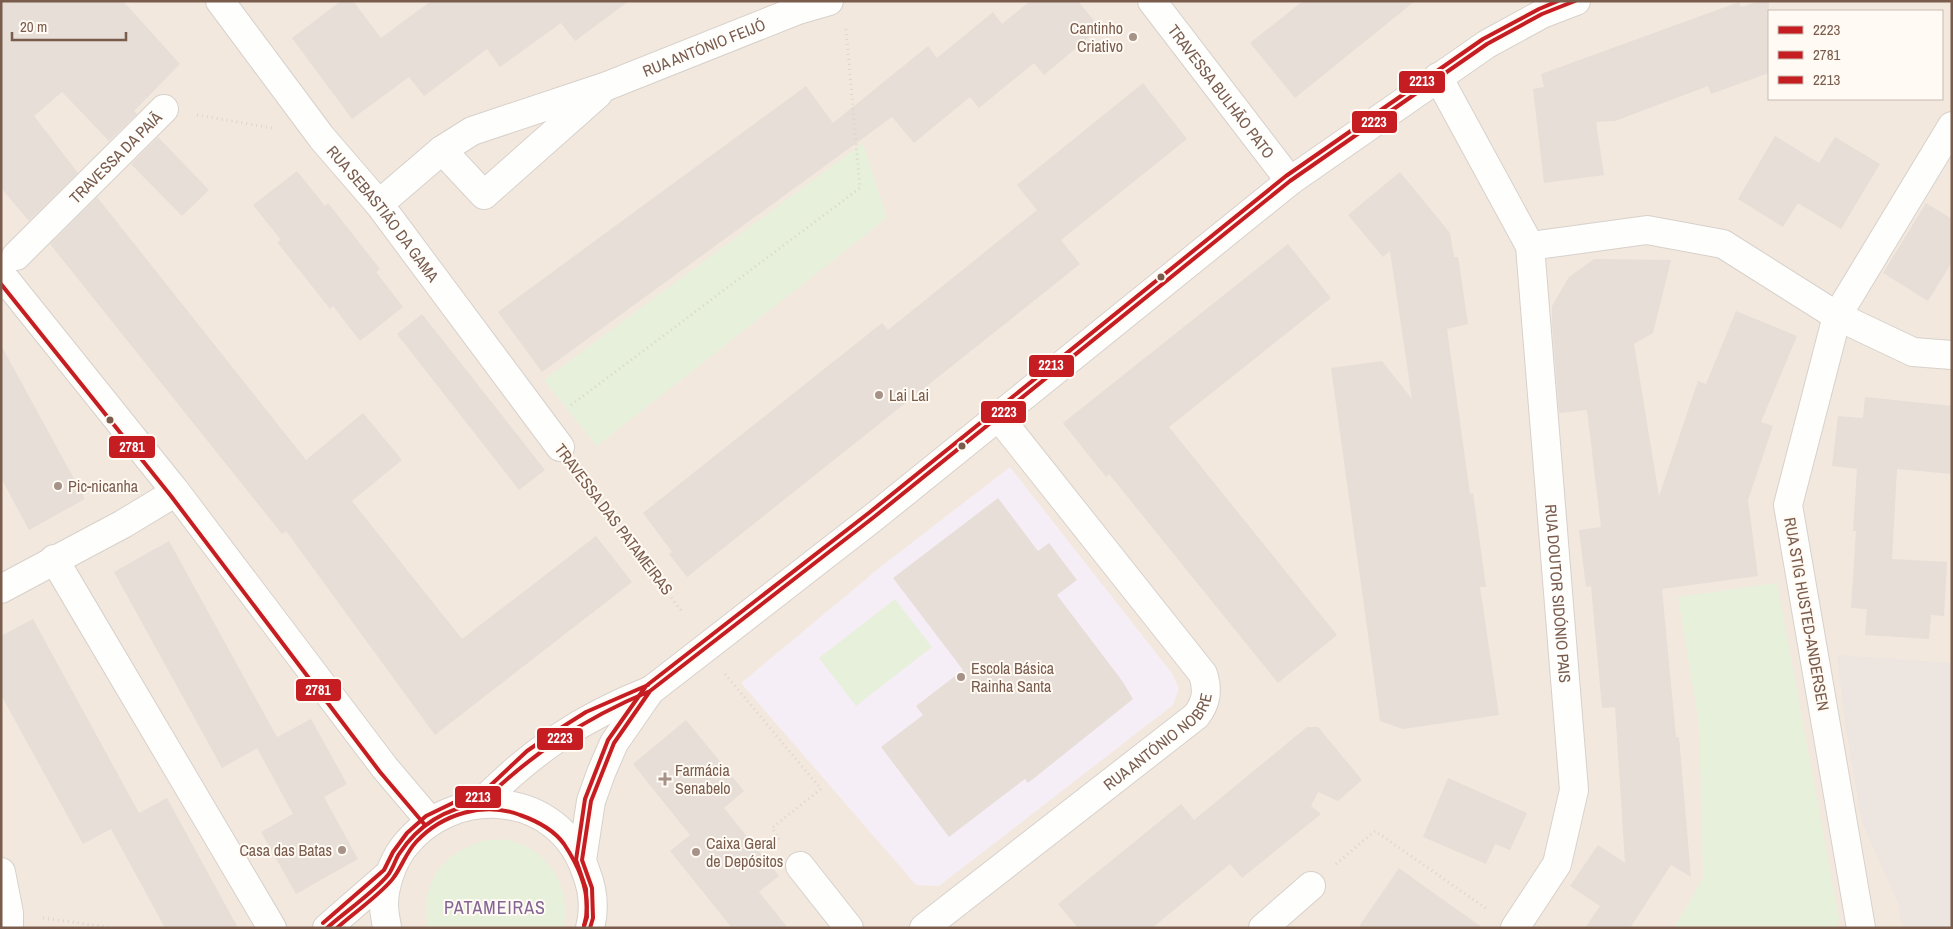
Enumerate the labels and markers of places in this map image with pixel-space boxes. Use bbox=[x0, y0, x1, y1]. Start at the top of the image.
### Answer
place label: Cantinho Criativo bbox=[1070, 17, 1123, 57]
marker: Cantinho Criativo bbox=[1127, 31, 1139, 43]
unlabelled marker bbox=[1156, 272, 1166, 282]
place label: Lai Lai bbox=[889, 384, 929, 406]
marker: Lai Lai bbox=[873, 389, 885, 401]
unlabelled marker bbox=[105, 415, 115, 425]
unlabelled marker bbox=[957, 441, 967, 451]
place label: Pic-nicanha bbox=[68, 475, 139, 497]
marker: Pic-nicanha bbox=[52, 480, 64, 492]
place label: Escola Básica Rainha Santa bbox=[971, 657, 1055, 697]
marker: Escola Básica Rainha Santa bbox=[955, 671, 967, 683]
place label: Farmácia Senabelo bbox=[675, 759, 730, 799]
marker: Farmácia Senabelo bbox=[659, 773, 671, 785]
place label: Caixa Geral de Depósitos bbox=[706, 832, 783, 872]
place label: Casa das Batas bbox=[239, 839, 332, 861]
marker: Casa das Batas bbox=[336, 844, 348, 856]
marker: Caixa Geral de Depósitos bbox=[690, 846, 702, 858]

